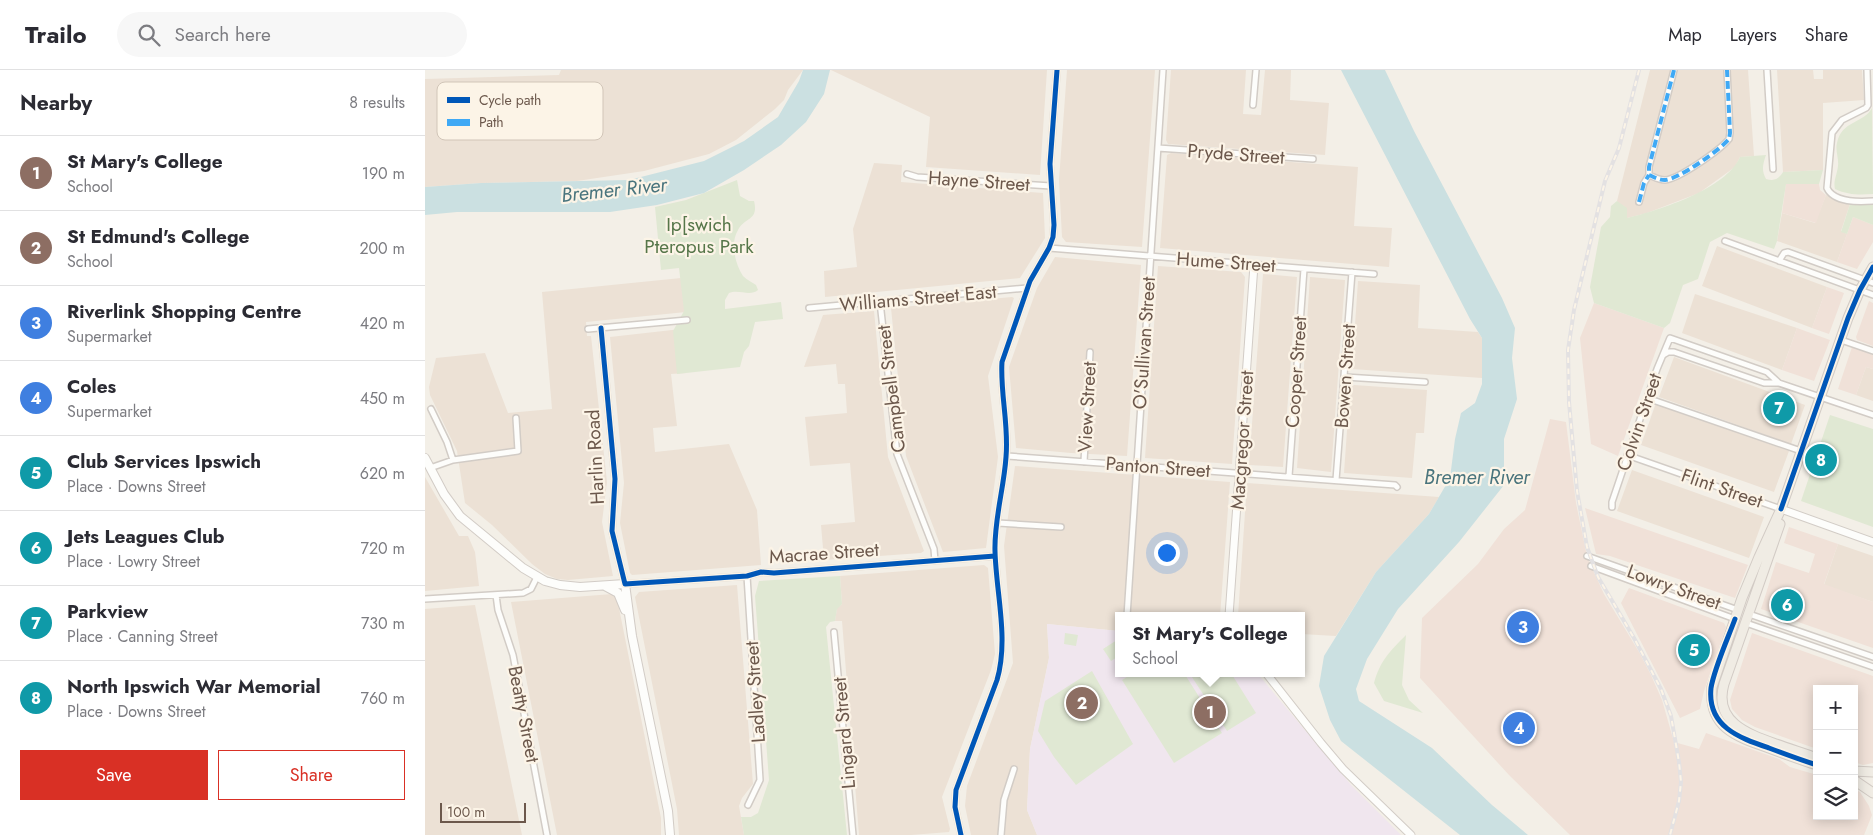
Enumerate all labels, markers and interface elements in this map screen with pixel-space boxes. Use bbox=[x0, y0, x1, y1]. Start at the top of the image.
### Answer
search box bbox=[117, 12, 467, 57]
text: Trailo bbox=[25, 17, 87, 52]
icon: search bbox=[135, 21, 163, 49]
text: Search here bbox=[175, 21, 271, 48]
text: Map bbox=[1668, 22, 1702, 48]
text: Layers bbox=[1730, 22, 1777, 48]
text: Share bbox=[1805, 22, 1848, 48]
legend bbox=[437, 82, 603, 140]
text: Nearby bbox=[20, 88, 92, 118]
text: Cycle path bbox=[479, 90, 541, 110]
text: 8 results bbox=[349, 91, 405, 114]
text: Path bbox=[479, 112, 504, 132]
street label: Pryde Street bbox=[1187, 137, 1286, 171]
text: St Mary's College bbox=[67, 148, 223, 175]
text: 1 bbox=[32, 162, 40, 185]
text: 190 m bbox=[362, 162, 405, 185]
street label: Hayne Street bbox=[927, 164, 1031, 198]
water label: Bremer River bbox=[560, 170, 669, 210]
text: School bbox=[67, 175, 113, 198]
park label: Ip[swich Pteropus Park bbox=[644, 211, 754, 260]
text: St Edmund's College bbox=[67, 223, 249, 250]
text: 2 bbox=[31, 237, 41, 260]
text: 200 m bbox=[359, 237, 405, 260]
street label: Hume Street bbox=[1176, 245, 1277, 279]
text: School bbox=[67, 250, 113, 273]
street label: O'Sullivan Street bbox=[1126, 275, 1162, 410]
street label: Williams Street East bbox=[838, 278, 998, 318]
text: Riverlink Shopping Centre bbox=[67, 298, 301, 325]
text: 3 bbox=[31, 312, 41, 335]
text: 420 m bbox=[360, 312, 405, 335]
street label: Cooper Street bbox=[1279, 315, 1313, 429]
street label: Campbell Street bbox=[870, 323, 912, 454]
street label: Bowen Street bbox=[1328, 323, 1362, 429]
text: Supermarket bbox=[67, 325, 152, 348]
street label: View Street bbox=[1071, 360, 1103, 453]
street label: Macgregor Street bbox=[1224, 369, 1260, 510]
street label: Colvin Street bbox=[1610, 369, 1669, 475]
text: Coles bbox=[67, 373, 116, 400]
text: 4 bbox=[30, 387, 42, 410]
text: 450 m bbox=[360, 387, 405, 410]
pin: 7 bbox=[1763, 389, 1795, 427]
text: Supermarket bbox=[67, 400, 152, 423]
street label: Harlin Road bbox=[579, 409, 611, 505]
pin: 8 bbox=[1805, 441, 1837, 479]
text: Club Services Ipswich bbox=[67, 448, 261, 475]
street label: Panton Street bbox=[1105, 450, 1212, 484]
street label: Flint Street bbox=[1678, 461, 1767, 515]
text: 5 bbox=[31, 462, 41, 485]
text: 620 m bbox=[360, 462, 405, 485]
water label: Bremer River bbox=[1424, 463, 1531, 492]
text: Place · Downs Street bbox=[67, 475, 206, 498]
text: Jets Leagues Club bbox=[67, 523, 225, 550]
street label: Macrae Street bbox=[768, 536, 880, 570]
text: 6 bbox=[31, 537, 41, 560]
text: 720 m bbox=[361, 537, 405, 560]
your location bbox=[1154, 540, 1180, 566]
text: Place · Lowry Street bbox=[67, 550, 200, 573]
street label: Lowry Street bbox=[1623, 558, 1725, 617]
pin: 6 bbox=[1771, 586, 1803, 624]
text: Parkview bbox=[67, 598, 148, 625]
pin: 3 bbox=[1507, 608, 1539, 646]
text: 7 bbox=[31, 612, 41, 635]
text: 730 m bbox=[361, 612, 405, 635]
popup bbox=[1115, 612, 1305, 677]
text: St Mary's College bbox=[1132, 620, 1288, 647]
text: Place · Canning Street bbox=[67, 625, 218, 648]
pin: 5 bbox=[1678, 631, 1710, 669]
street label: Ladley Street bbox=[738, 640, 772, 744]
text: School bbox=[1132, 647, 1178, 670]
street label: Beatty Street bbox=[501, 663, 547, 765]
text: North Ipswich War Memorial bbox=[67, 673, 321, 700]
street label: Lingard Street bbox=[826, 676, 862, 790]
pin: 2 bbox=[1066, 684, 1098, 722]
map controls bbox=[1813, 685, 1858, 820]
button: + bbox=[1813, 685, 1858, 730]
text: 8 bbox=[31, 687, 41, 710]
text: 760 m bbox=[361, 687, 405, 710]
pin: 1 bbox=[1194, 693, 1226, 731]
text: Place · Downs Street bbox=[67, 700, 206, 723]
pin: 4 bbox=[1503, 709, 1535, 747]
button: − bbox=[1813, 730, 1858, 775]
button: Save bbox=[20, 750, 208, 800]
button: Share bbox=[218, 750, 405, 800]
button: layers bbox=[1813, 775, 1858, 820]
scale bar bbox=[440, 800, 526, 823]
text: 100 m bbox=[447, 802, 485, 822]

